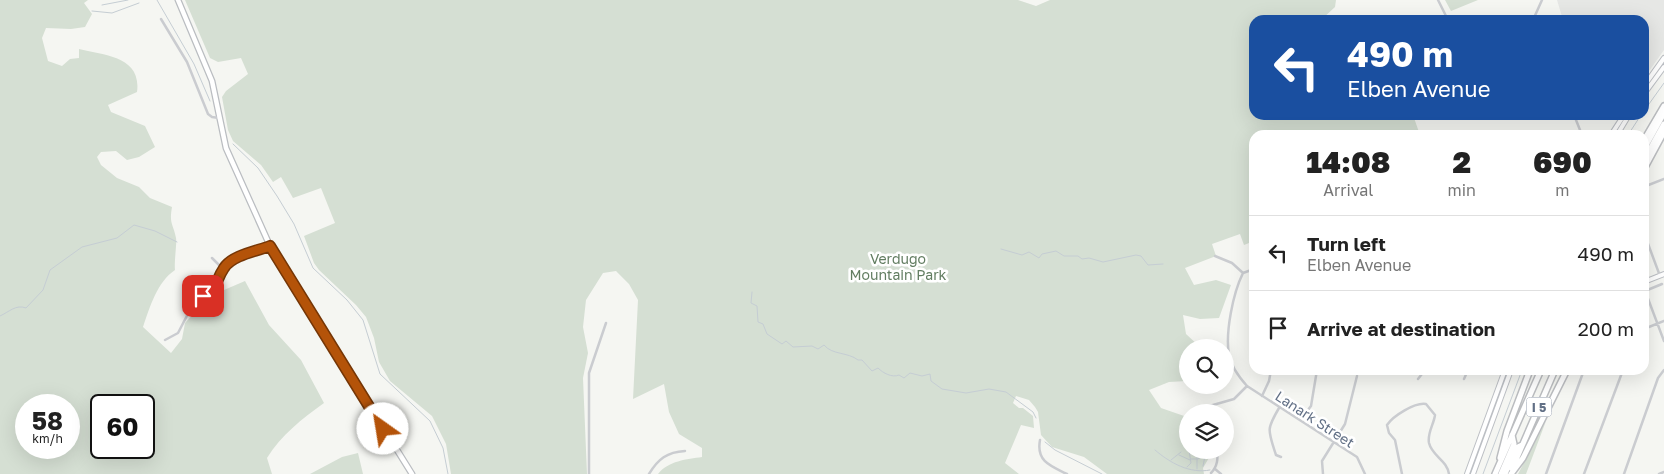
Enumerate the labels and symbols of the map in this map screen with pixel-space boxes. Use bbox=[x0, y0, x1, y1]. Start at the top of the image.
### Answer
park label: Verdugo Mountain Park bbox=[849, 250, 947, 283]
pin bbox=[182, 275, 224, 317]
street label: Lanark Street bbox=[1272, 387, 1358, 451]
speed limit sign: 60 bbox=[90, 394, 155, 459]
road number: I 5 bbox=[1526, 398, 1552, 417]
position arrow bbox=[356, 402, 408, 454]

